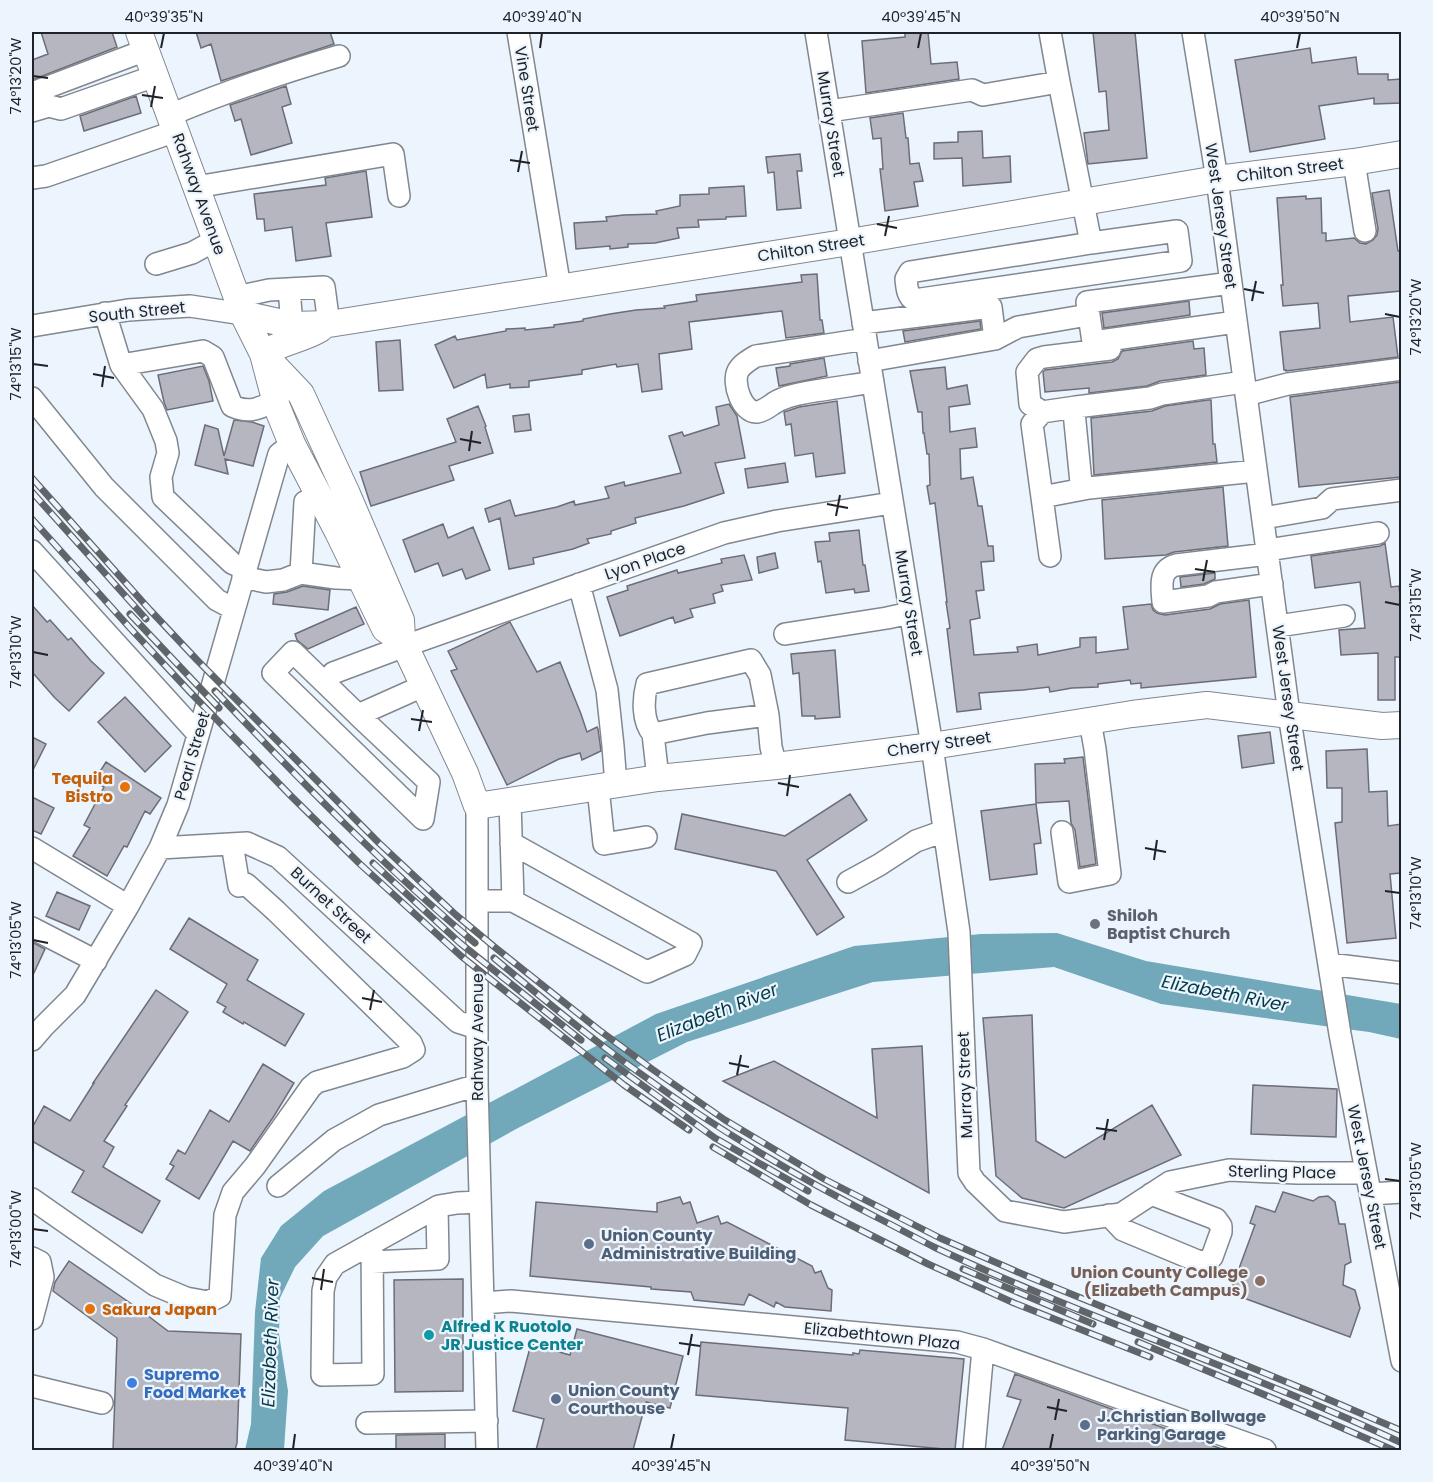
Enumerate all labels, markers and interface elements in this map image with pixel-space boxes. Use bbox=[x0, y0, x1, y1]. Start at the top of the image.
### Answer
text: 40°39'35"N bbox=[125, 6, 203, 27]
text: 40°39'40"N bbox=[502, 6, 582, 27]
text: 40°39'45"N bbox=[881, 6, 961, 27]
text: 40°39'50"N bbox=[1260, 6, 1340, 27]
text: 74°13'20"W bbox=[5, 37, 26, 114]
street label: Vine Street bbox=[509, 45, 545, 133]
street label: Murray Street bbox=[811, 69, 851, 179]
street label: Rahway Avenue bbox=[166, 130, 232, 258]
street label: West Jersey Street bbox=[1199, 142, 1243, 290]
street label: Chilton Street bbox=[1235, 152, 1345, 188]
street label: Chilton Street bbox=[756, 228, 866, 268]
text: 74°13'20"W bbox=[1405, 278, 1426, 355]
street label: South Street bbox=[88, 295, 187, 329]
text: 74°13'15"W bbox=[5, 327, 26, 401]
street label: Lyon Place bbox=[601, 536, 689, 586]
street label: Murray Street bbox=[889, 548, 929, 658]
text: 74°13'15"W bbox=[1405, 568, 1426, 642]
text: 74°13'10"W bbox=[5, 615, 26, 689]
street label: West Jersey Street bbox=[1266, 624, 1310, 772]
street label: Pearl Street bbox=[168, 709, 216, 803]
street label: Cherry Street bbox=[886, 725, 993, 763]
place label: Tequila Bistro bbox=[52, 767, 113, 808]
marker: Tequila Bistro bbox=[118, 780, 132, 794]
text: 74°13'10"W bbox=[1405, 856, 1426, 930]
street label: Burnet Street bbox=[285, 861, 377, 949]
text: 74°13'05"W bbox=[5, 901, 26, 979]
place label: Shiloh Baptist Church bbox=[1107, 904, 1230, 945]
marker: Shiloh Baptist Church bbox=[1088, 917, 1102, 931]
water label: Elizabeth River bbox=[1160, 968, 1292, 1018]
street label: Rahway Avenue bbox=[466, 973, 489, 1101]
water label: Elizabeth River bbox=[653, 976, 782, 1048]
street label: Murray Street bbox=[952, 1031, 978, 1139]
street label: West Jersey Street bbox=[1342, 1103, 1392, 1251]
text: 74°13'05"W bbox=[1405, 1142, 1426, 1220]
street label: Sterling Place bbox=[1228, 1160, 1336, 1184]
text: 74°13'00"W bbox=[5, 1190, 26, 1268]
place label: Union County Administrative Building bbox=[601, 1224, 796, 1265]
marker: Union County Administrative Building bbox=[582, 1237, 596, 1251]
place label: Union County College (Elizabeth Campus) bbox=[1070, 1261, 1248, 1302]
marker: Union County College (Elizabeth Campus) bbox=[1253, 1274, 1267, 1288]
water label: Elizabeth River bbox=[255, 1277, 285, 1408]
place label: Sakura Japan bbox=[102, 1298, 217, 1321]
marker: Sakura Japan bbox=[83, 1302, 97, 1316]
place label: Alfred K Ruotolo JR Justice Center bbox=[441, 1315, 583, 1356]
street label: Elizabethtown Plaza bbox=[803, 1316, 961, 1356]
marker: Alfred K Ruotolo JR Justice Center bbox=[422, 1328, 436, 1342]
place label: Supremo Food Market bbox=[144, 1363, 246, 1404]
marker: Supremo Food Market bbox=[125, 1376, 139, 1390]
place label: Union County Courthouse bbox=[568, 1379, 681, 1420]
marker: Union County Courthouse bbox=[549, 1392, 563, 1406]
place label: J.Christian Bollwage Parking Garage bbox=[1097, 1405, 1266, 1446]
marker: J.Christian Bollwage Parking Garage bbox=[1078, 1418, 1092, 1432]
text: 40°39'40"N bbox=[253, 1455, 333, 1476]
text: 40°39'45"N bbox=[631, 1455, 711, 1476]
text: 40°39'50"N bbox=[1010, 1455, 1090, 1476]

